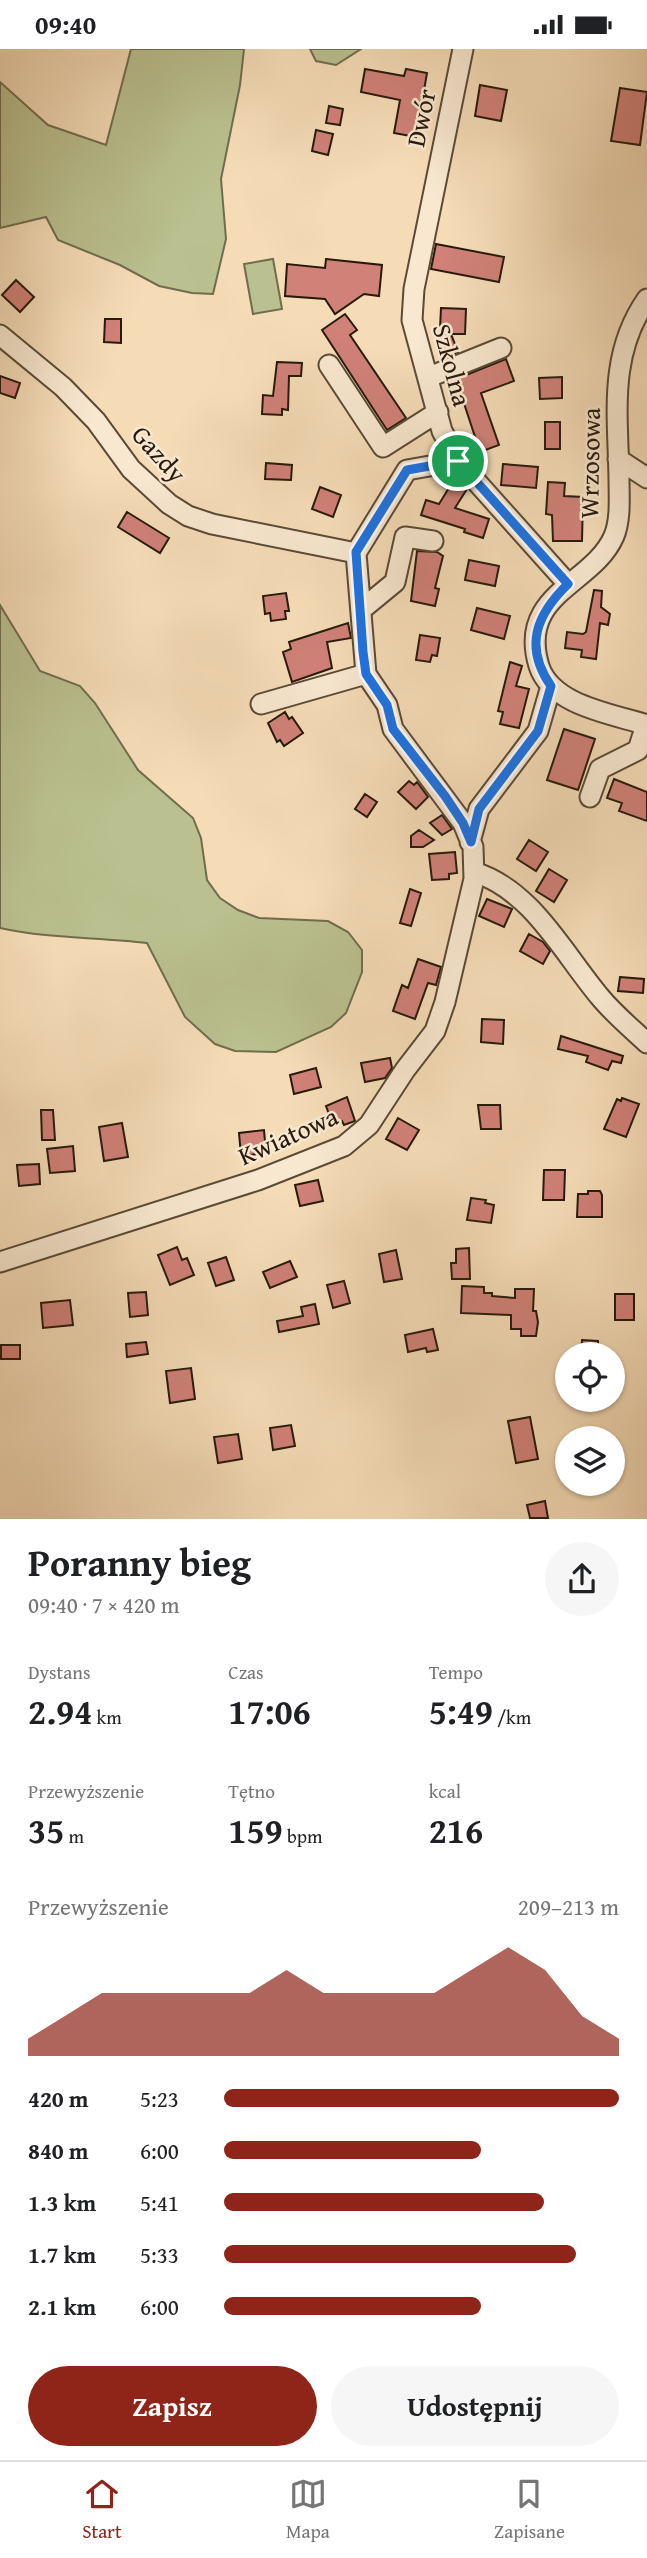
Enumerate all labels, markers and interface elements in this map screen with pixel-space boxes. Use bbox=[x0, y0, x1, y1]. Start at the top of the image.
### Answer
text: 09:40 bbox=[35, 5, 96, 44]
street label: Dwór bbox=[395, 85, 446, 150]
street label: Szkolna bbox=[423, 319, 482, 411]
street label: Wrzosowa bbox=[569, 406, 610, 519]
street label: Gazdy bbox=[123, 416, 196, 491]
pin bbox=[428, 431, 488, 491]
icon: arrive bbox=[439, 442, 477, 480]
street label: Kwiatowa bbox=[232, 1096, 345, 1175]
map controls bbox=[555, 1342, 625, 1496]
button: locate bbox=[555, 1342, 625, 1412]
button: layers bbox=[555, 1426, 625, 1496]
text: Poranny bieg bbox=[28, 1534, 251, 1590]
button: share bbox=[545, 1542, 619, 1616]
text: 09:40 · 7 × 420 m bbox=[28, 1588, 180, 1621]
text: Dystans bbox=[28, 1658, 90, 1686]
text: Czas bbox=[228, 1658, 264, 1686]
text: Tempo bbox=[429, 1658, 483, 1686]
text: 2.94 bbox=[28, 1686, 92, 1737]
text: 17:06 bbox=[228, 1686, 311, 1737]
text: 5:49 bbox=[429, 1686, 493, 1737]
text: km bbox=[92, 1703, 122, 1731]
text: /km bbox=[493, 1703, 531, 1731]
text: Przewyższenie bbox=[28, 1777, 144, 1805]
text: Tętno bbox=[228, 1777, 275, 1805]
text: kcal bbox=[429, 1777, 461, 1805]
text: 35 bbox=[28, 1805, 64, 1856]
text: 159 bbox=[228, 1805, 283, 1856]
text: 216 bbox=[429, 1805, 483, 1856]
text: m bbox=[64, 1822, 84, 1850]
text: bpm bbox=[283, 1822, 323, 1850]
text: Przewyższenie bbox=[28, 1890, 169, 1923]
text: 209–213 m bbox=[518, 1890, 619, 1923]
text: 420 m bbox=[28, 2082, 89, 2115]
text: 5:23 bbox=[140, 2082, 179, 2115]
text: 840 m bbox=[28, 2134, 89, 2167]
text: 6:00 bbox=[140, 2134, 179, 2167]
text: 1.3 km bbox=[28, 2186, 96, 2219]
text: 5:41 bbox=[140, 2186, 179, 2219]
text: 1.7 km bbox=[28, 2238, 96, 2271]
text: 5:33 bbox=[140, 2238, 179, 2271]
text: 2.1 km bbox=[28, 2290, 96, 2323]
text: 6:00 bbox=[140, 2290, 179, 2323]
button: Zapisz bbox=[28, 2366, 317, 2446]
button: Udostępnij bbox=[331, 2366, 619, 2446]
tab: Start bbox=[82, 2475, 122, 2545]
tab: Mapa bbox=[286, 2475, 330, 2545]
tab: Zapisane bbox=[494, 2475, 565, 2545]

